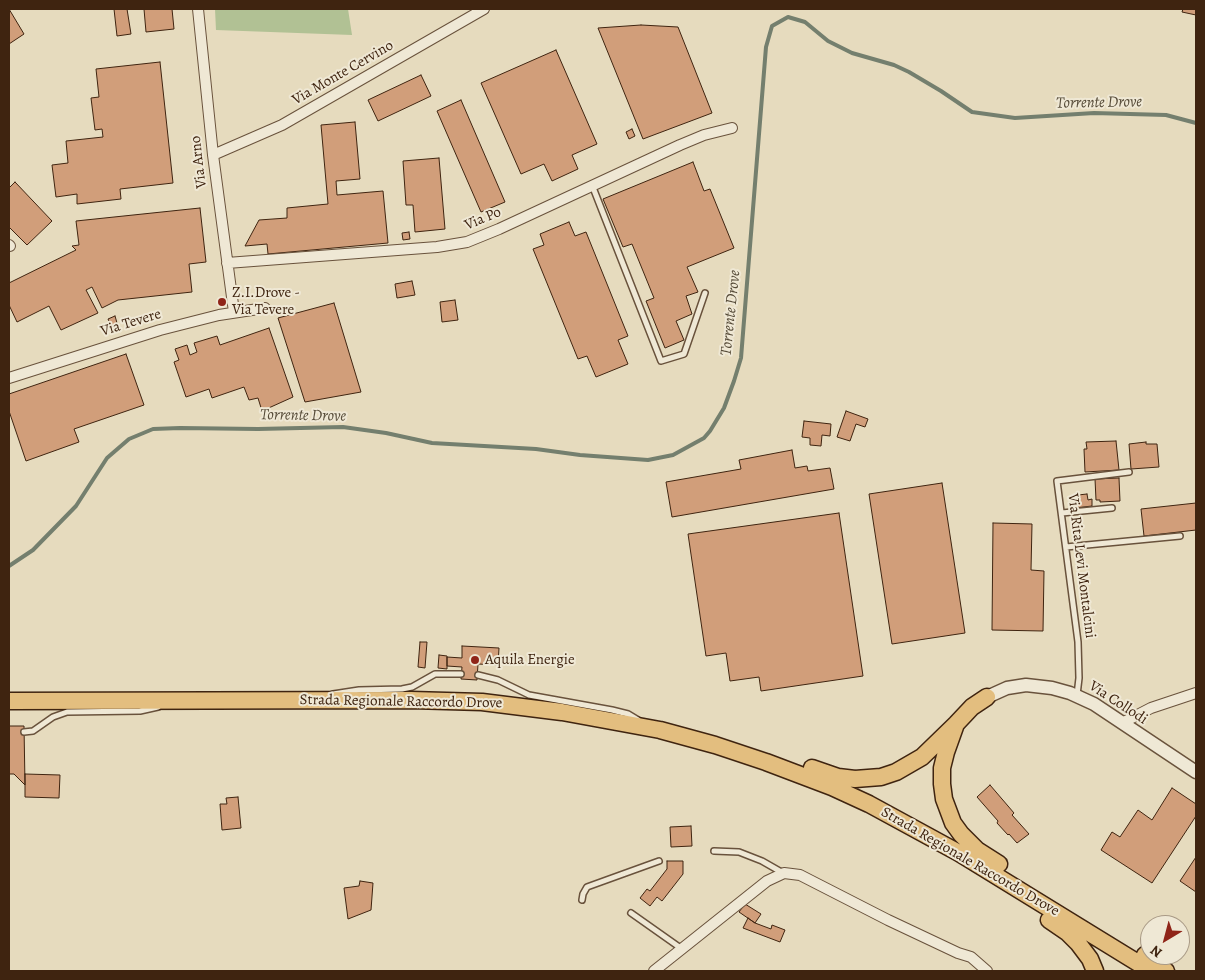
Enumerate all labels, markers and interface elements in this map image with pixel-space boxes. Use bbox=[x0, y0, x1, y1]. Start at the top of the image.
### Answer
street label: Via Monte Cervino bbox=[289, 37, 397, 109]
water label: Torrente Drove bbox=[1056, 93, 1142, 113]
street label: Via Arno bbox=[187, 135, 211, 189]
street label: Via Po bbox=[462, 203, 504, 235]
water label: Torrente Drove bbox=[717, 269, 745, 357]
place label: Z.I.Drove - Via Tevere bbox=[232, 284, 300, 319]
marker: Z.I.Drove - Via Tevere bbox=[216, 296, 228, 308]
street label: Via Tevere bbox=[99, 305, 163, 341]
water label: Torrente Drove bbox=[260, 406, 346, 426]
street label: Via Rita Levi Montalcini bbox=[1063, 493, 1099, 639]
place label: Aquila Energie bbox=[485, 651, 575, 669]
marker: Aquila Energie bbox=[469, 654, 481, 666]
street label: Via Collodi bbox=[1085, 677, 1151, 729]
street label: Strada Regionale Raccordo Drove bbox=[299, 691, 503, 713]
street label: Strada Regionale Raccordo Drove bbox=[878, 804, 1062, 920]
north arrow bbox=[1140, 915, 1190, 965]
text: N bbox=[1146, 941, 1166, 962]

